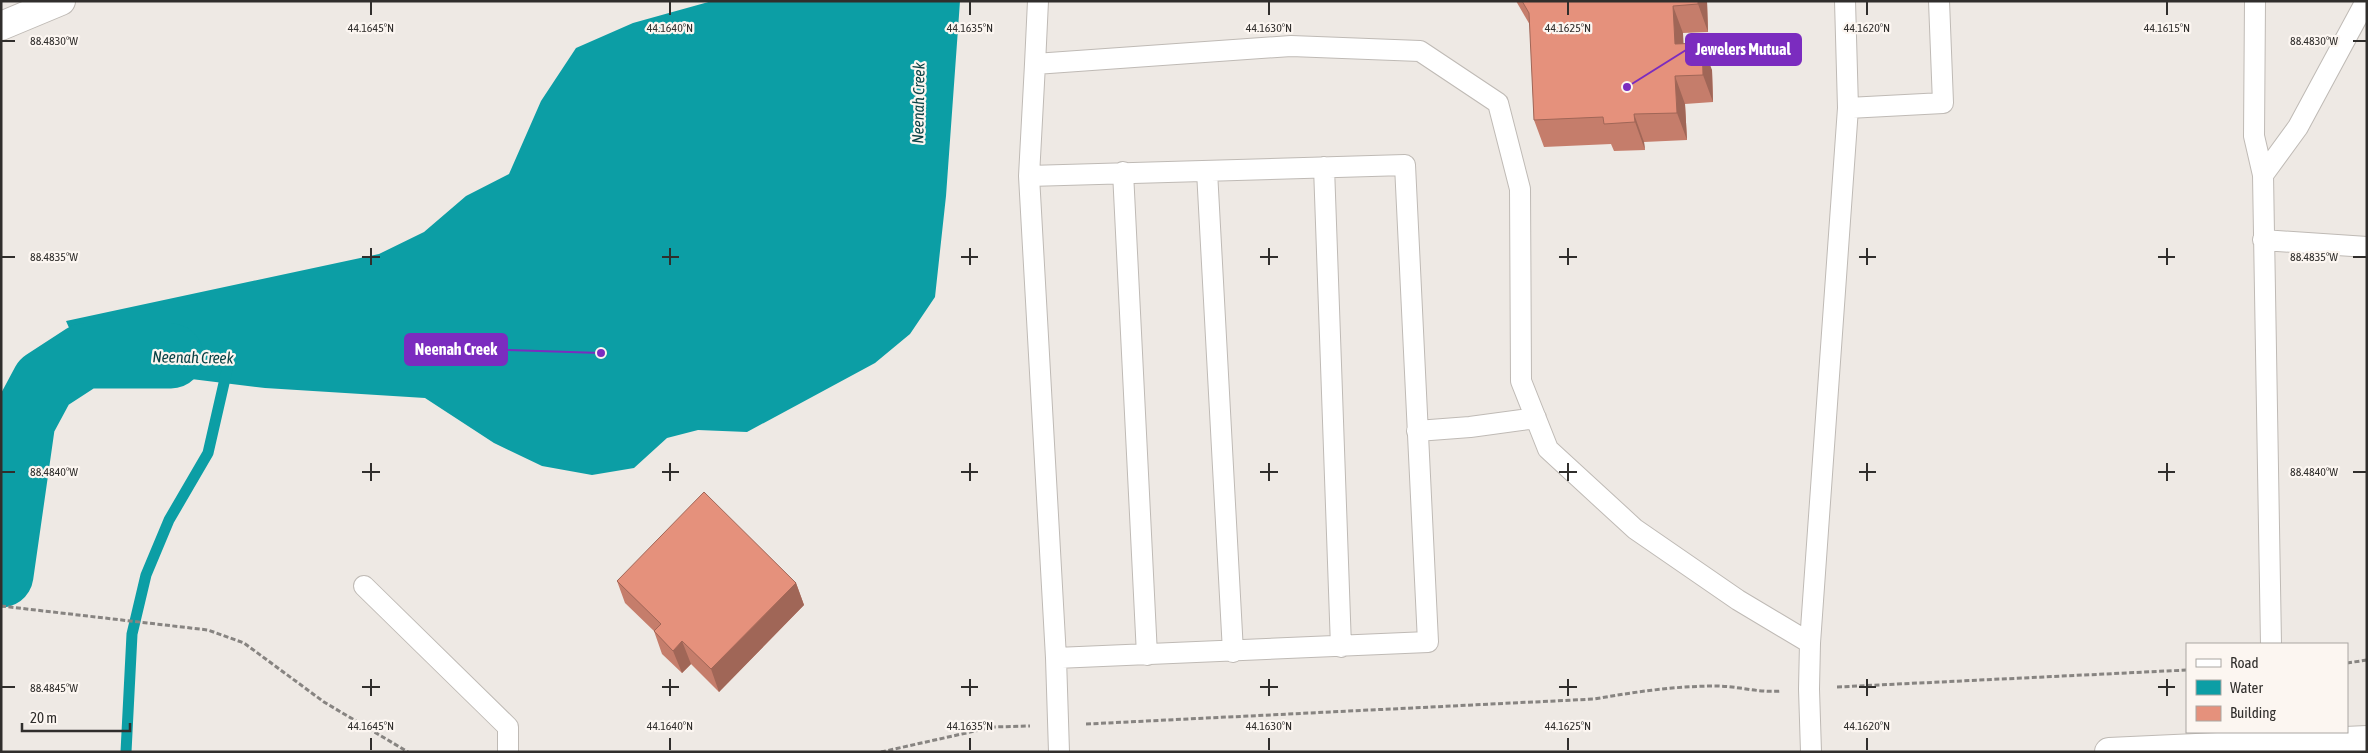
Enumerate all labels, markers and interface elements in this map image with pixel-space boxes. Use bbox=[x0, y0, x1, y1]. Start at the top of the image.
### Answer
text: 44.1645°N bbox=[348, 21, 394, 35]
text: 44.1640°N bbox=[647, 21, 693, 35]
text: 44.1635°N bbox=[947, 21, 993, 35]
text: 44.1630°N bbox=[1246, 21, 1292, 35]
text: 44.1625°N bbox=[1545, 21, 1591, 35]
text: 44.1620°N bbox=[1844, 21, 1890, 35]
text: 44.1615°N bbox=[2144, 21, 2190, 35]
text: 88.4830°W bbox=[30, 34, 78, 48]
callout: Jewelers Mutual bbox=[1686, 34, 1801, 65]
text: 88.4830°W bbox=[2290, 34, 2338, 48]
text: Jewelers Mutual bbox=[1694, 40, 1791, 58]
water label: Neenah Creek bbox=[908, 61, 928, 144]
text: 88.4835°W bbox=[30, 250, 78, 264]
text: 88.4835°W bbox=[2290, 250, 2338, 264]
callout: Neenah Creek bbox=[405, 334, 507, 365]
text: Neenah Creek bbox=[415, 340, 498, 358]
water label: Neenah Creek bbox=[152, 347, 235, 367]
text: 88.4840°W bbox=[30, 465, 78, 479]
text: 88.4840°W bbox=[2290, 465, 2338, 479]
legend bbox=[2186, 643, 2348, 733]
text: Road bbox=[2230, 654, 2259, 671]
text: Water bbox=[2230, 679, 2263, 696]
text: 88.4845°W bbox=[30, 681, 78, 695]
scale bar bbox=[22, 700, 130, 732]
text: Building bbox=[2230, 704, 2276, 721]
text: 20 m bbox=[30, 709, 57, 726]
text: 44.1645°N bbox=[348, 719, 394, 733]
text: 44.1640°N bbox=[647, 719, 693, 733]
text: 44.1635°N bbox=[947, 719, 993, 733]
text: 44.1630°N bbox=[1246, 719, 1292, 733]
text: 44.1625°N bbox=[1545, 719, 1591, 733]
text: 44.1620°N bbox=[1844, 719, 1890, 733]

